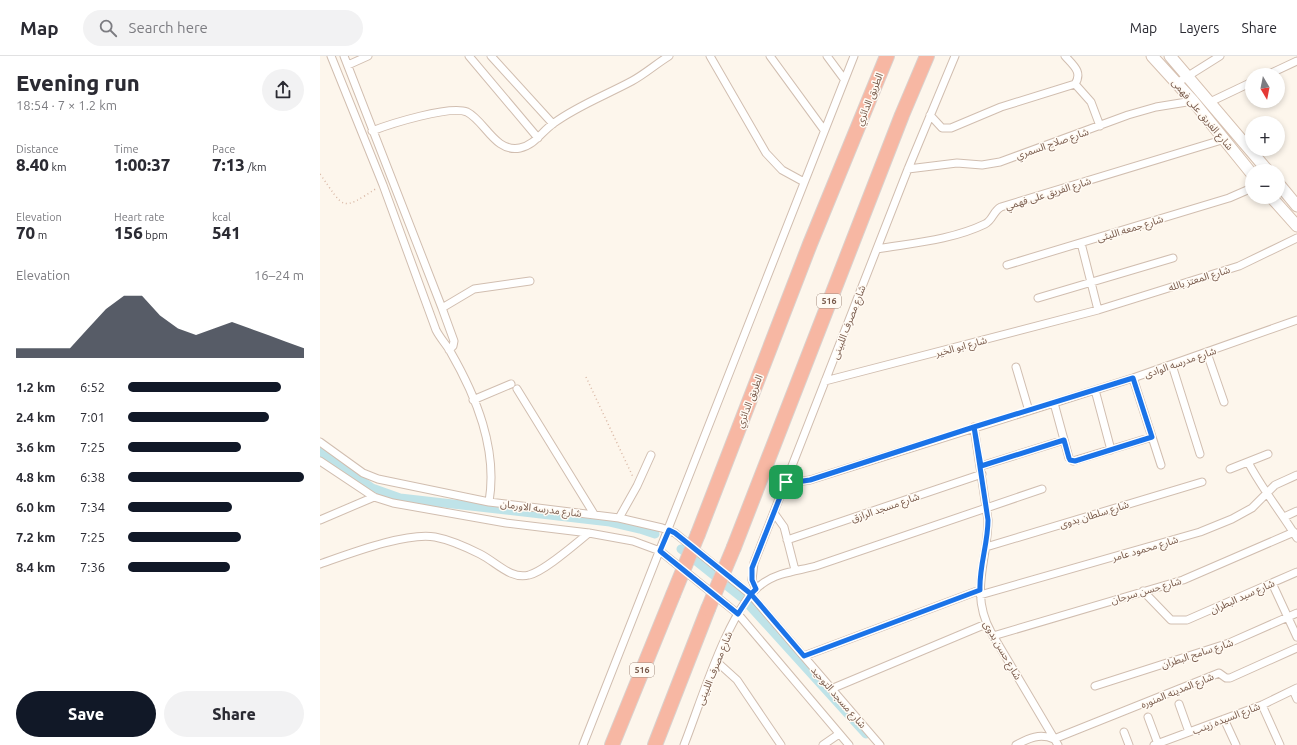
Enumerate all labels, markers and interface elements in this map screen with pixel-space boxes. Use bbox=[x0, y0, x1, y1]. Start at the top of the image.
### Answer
search box bbox=[83, 10, 363, 46]
text: Map bbox=[20, 17, 59, 39]
icon: search bbox=[97, 17, 119, 39]
text: Search here bbox=[129, 19, 208, 36]
text: Map bbox=[1130, 20, 1157, 36]
text: Layers bbox=[1179, 20, 1219, 36]
text: Share bbox=[1241, 20, 1277, 36]
north arrow bbox=[1245, 68, 1285, 108]
map controls bbox=[1245, 68, 1285, 204]
button: share bbox=[262, 69, 304, 111]
text: Evening run bbox=[16, 70, 140, 95]
street label: الطريق الدائري bbox=[854, 71, 887, 128]
street label: شارع الفريق على فهمى bbox=[1168, 77, 1236, 153]
text: 18:54 · 7 × 1.2 km bbox=[16, 98, 117, 112]
button: + bbox=[1245, 116, 1285, 156]
street label: شارع صلاح السمري bbox=[1014, 126, 1091, 163]
text: Distance bbox=[16, 143, 59, 155]
text: Time bbox=[114, 143, 139, 155]
text: Pace bbox=[212, 143, 235, 155]
text: 8.40 bbox=[16, 155, 49, 174]
text: 1:00:37 bbox=[114, 155, 170, 174]
text: 7:13 bbox=[212, 155, 245, 174]
text: km bbox=[49, 161, 67, 173]
text: /km bbox=[245, 161, 267, 173]
button: − bbox=[1245, 164, 1285, 204]
street label: شارع الفريق على فهمي bbox=[1004, 175, 1093, 214]
text: Elevation bbox=[16, 211, 62, 223]
text: Heart rate bbox=[114, 211, 165, 223]
text: kcal bbox=[212, 211, 231, 223]
street label: شارع جمعه الليثى bbox=[1096, 213, 1165, 246]
text: 70 bbox=[16, 223, 35, 242]
text: 156 bbox=[114, 223, 143, 242]
text: 541 bbox=[212, 223, 241, 242]
text: m bbox=[35, 229, 47, 241]
text: bpm bbox=[143, 229, 168, 241]
street label: شارع المعتز بالله bbox=[1167, 264, 1232, 295]
text: Elevation bbox=[16, 268, 70, 282]
text: 16–24 m bbox=[254, 268, 304, 282]
street label: شارع مصرف اللبينى bbox=[829, 284, 870, 361]
road number: 516 bbox=[817, 294, 841, 308]
street label: شارع ابو الخير bbox=[933, 334, 989, 361]
street label: شارع مدرسه الوادى bbox=[1143, 345, 1218, 382]
street label: الطريق الدائري bbox=[734, 373, 767, 430]
text: 1.2 km bbox=[16, 380, 55, 394]
text: 6:52 bbox=[80, 380, 105, 394]
text: 2.4 km bbox=[16, 410, 55, 424]
text: 7:01 bbox=[80, 410, 105, 424]
text: 3.6 km bbox=[16, 440, 55, 454]
text: 7:25 bbox=[80, 440, 105, 454]
pin bbox=[769, 465, 803, 499]
text: 4.8 km bbox=[16, 470, 55, 484]
text: 6:38 bbox=[80, 470, 105, 484]
icon: arrive bbox=[775, 471, 797, 493]
street label: شارع مسجد الرازق bbox=[849, 491, 922, 526]
street label: شارع مدرسه الاورمان bbox=[499, 498, 582, 521]
street label: شارع سلطان بدوى bbox=[1058, 499, 1131, 532]
text: 6.0 km bbox=[16, 500, 55, 514]
text: 7:34 bbox=[80, 500, 105, 514]
text: 7.2 km bbox=[16, 530, 55, 544]
text: 7:25 bbox=[80, 530, 105, 544]
street label: شارع محمود عامر bbox=[1110, 534, 1180, 565]
text: 8.4 km bbox=[16, 560, 55, 574]
text: 7:36 bbox=[80, 560, 105, 574]
street label: شارع حسن سرحان bbox=[1110, 575, 1183, 608]
street label: شارع سيد البطران bbox=[1208, 577, 1277, 617]
street label: شارع حسن بدوى bbox=[980, 619, 1024, 683]
street label: شارع مصرف اللبينى bbox=[695, 630, 736, 707]
street label: شارع سامح البطران bbox=[1160, 637, 1235, 672]
road number: 516 bbox=[630, 663, 654, 677]
street label: شارع مسجد التوحيد bbox=[807, 664, 868, 732]
street label: شارع المدينه المنوره bbox=[1139, 671, 1216, 712]
button: Save bbox=[16, 691, 156, 737]
button: Share bbox=[164, 691, 304, 737]
street label: شارع السيده زينب bbox=[1191, 700, 1262, 738]

